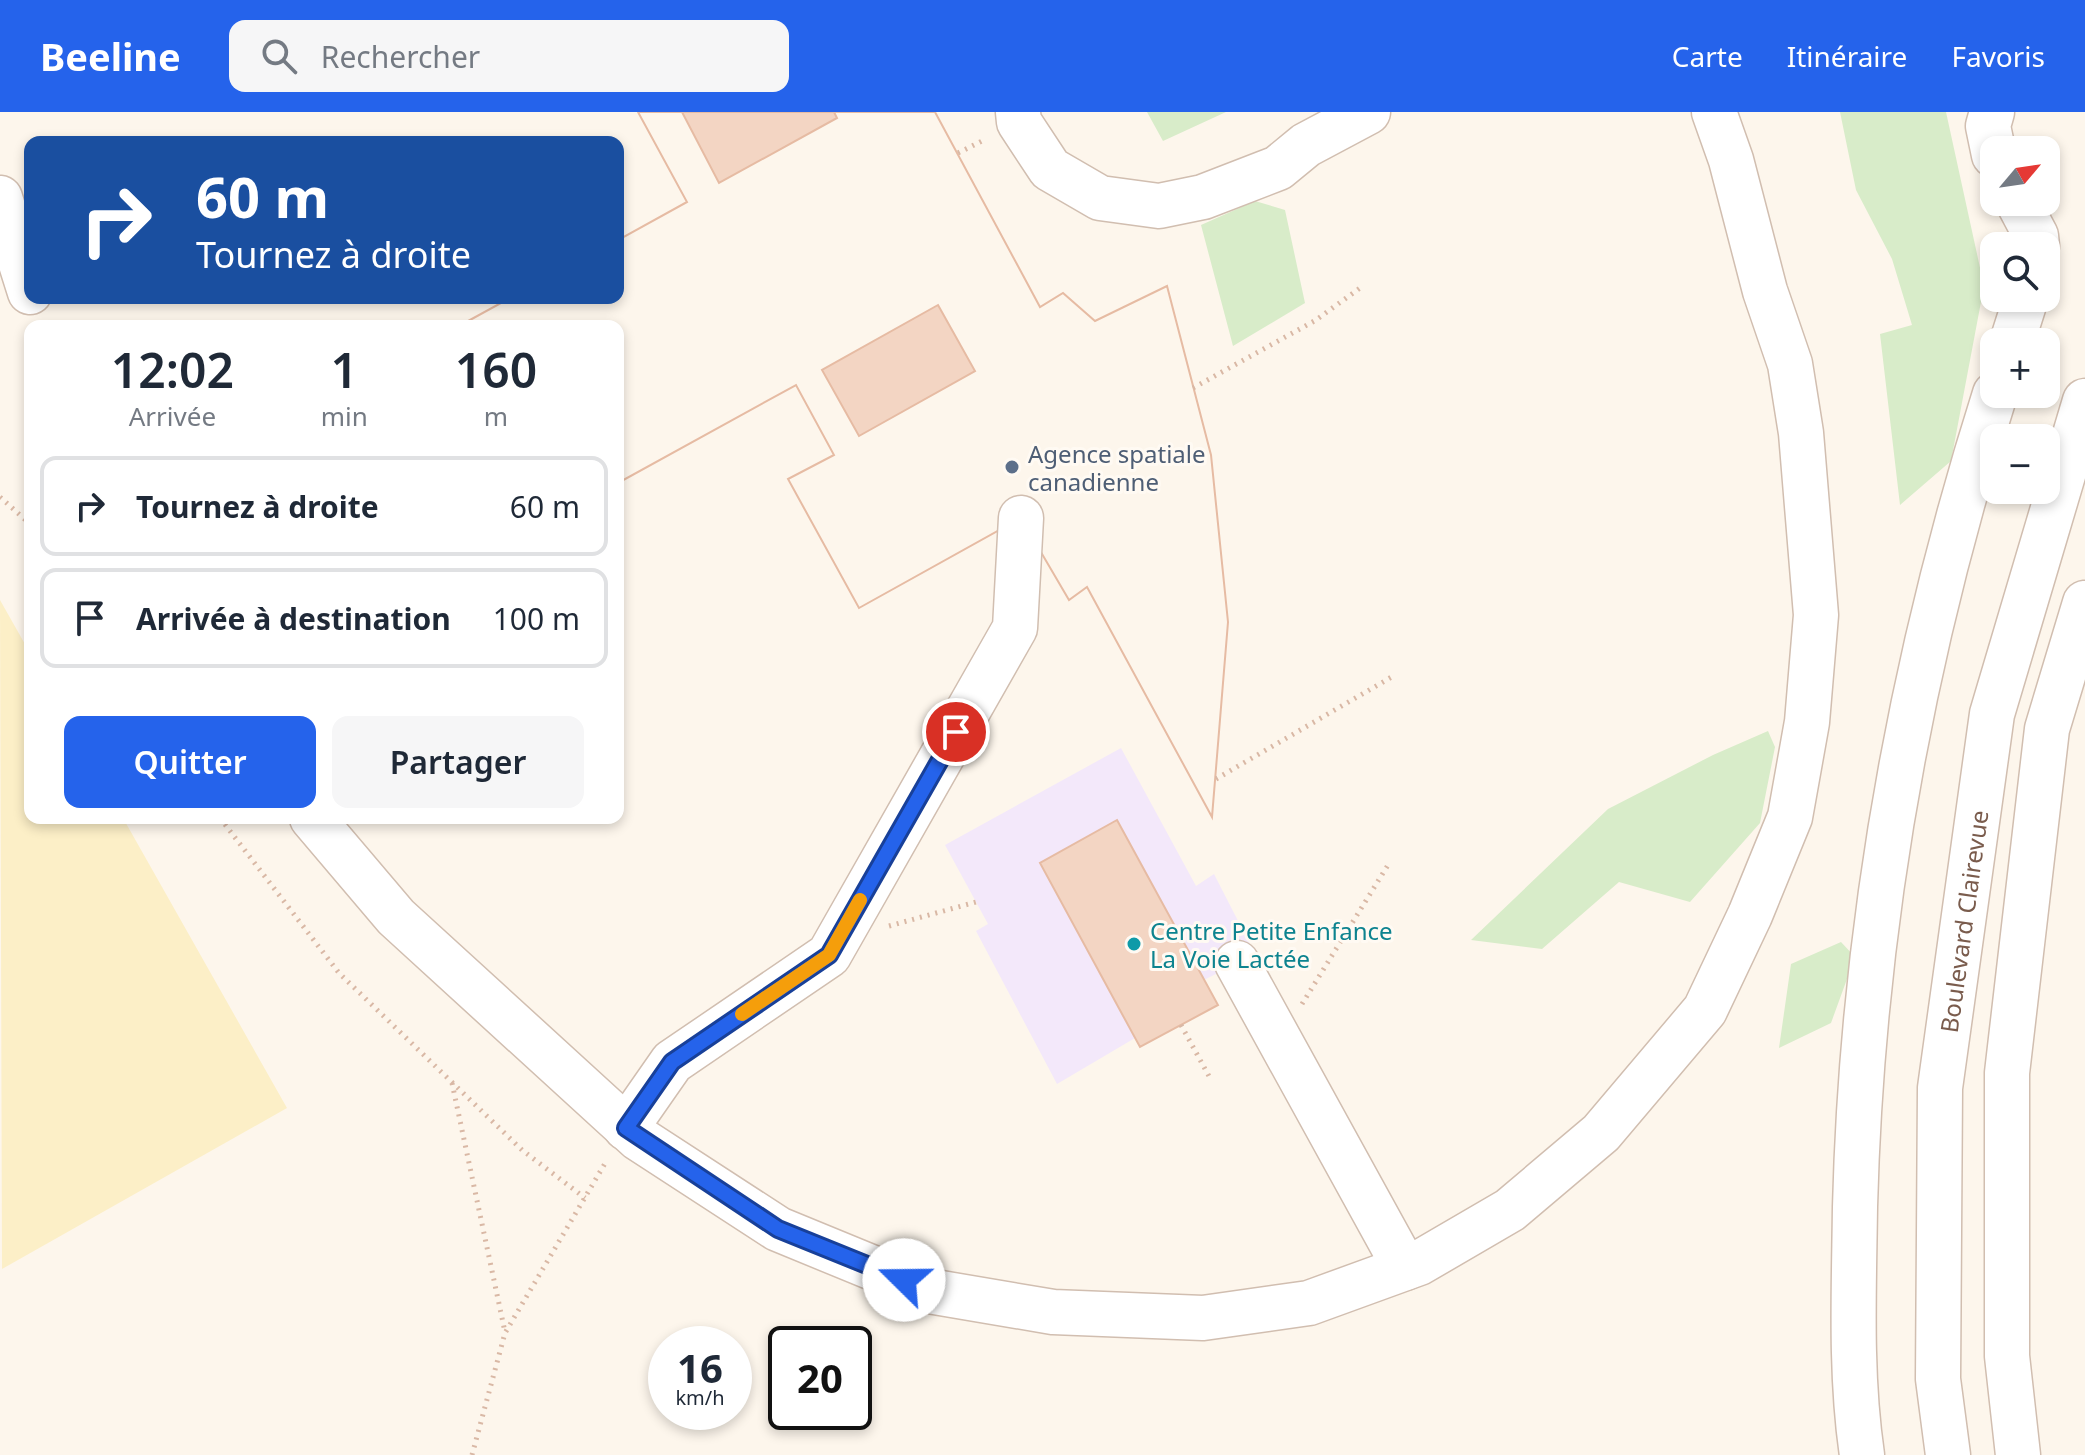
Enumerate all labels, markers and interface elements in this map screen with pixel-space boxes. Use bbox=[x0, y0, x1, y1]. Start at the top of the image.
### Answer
search box bbox=[229, 20, 789, 92]
text: Beeline bbox=[40, 30, 181, 82]
icon: search bbox=[257, 34, 301, 78]
text: Rechercher bbox=[321, 36, 480, 77]
text: Carte bbox=[1672, 37, 1743, 75]
text: Itinéraire bbox=[1787, 37, 1907, 75]
text: Favoris bbox=[1951, 37, 2045, 75]
north arrow bbox=[1980, 136, 2060, 216]
map controls bbox=[1980, 136, 2060, 504]
text: 60 m bbox=[196, 158, 329, 234]
icon: right bbox=[64, 168, 168, 272]
text: Tournez à droite bbox=[196, 230, 471, 279]
button: search bbox=[1980, 232, 2060, 312]
button: + bbox=[1980, 328, 2060, 408]
text: 12:02 bbox=[111, 337, 234, 402]
text: 1 bbox=[331, 337, 358, 402]
text: 160 bbox=[455, 337, 537, 402]
text: Arrivée bbox=[129, 398, 216, 434]
text: min bbox=[321, 398, 368, 434]
text: m bbox=[484, 398, 508, 434]
button: − bbox=[1980, 424, 2060, 504]
place label: Agence spatiale canadienne bbox=[1028, 437, 1206, 498]
marker: Agence spatiale canadienne bbox=[1003, 458, 1021, 476]
icon: right bbox=[68, 484, 112, 528]
text: Tournez à droite bbox=[136, 486, 379, 527]
text: 60 m bbox=[510, 486, 580, 527]
icon: arrive bbox=[68, 596, 112, 640]
text: Arrivée à destination bbox=[136, 598, 451, 639]
text: 100 m bbox=[493, 598, 580, 639]
pin bbox=[922, 698, 990, 766]
icon: arrive bbox=[934, 710, 978, 754]
button: Quitter bbox=[64, 716, 316, 808]
button: Partager bbox=[332, 716, 584, 808]
street label: Boulevard Clairevue bbox=[1931, 808, 1995, 1035]
place label: Centre Petite Enfance La Voie Lactée bbox=[1150, 914, 1393, 975]
marker: Centre Petite Enfance La Voie Lactée bbox=[1125, 935, 1143, 953]
position arrow bbox=[862, 1238, 946, 1322]
speed limit sign: 20 bbox=[768, 1326, 872, 1430]
text: 16 bbox=[677, 1340, 723, 1395]
text: km/h bbox=[675, 1384, 725, 1411]

